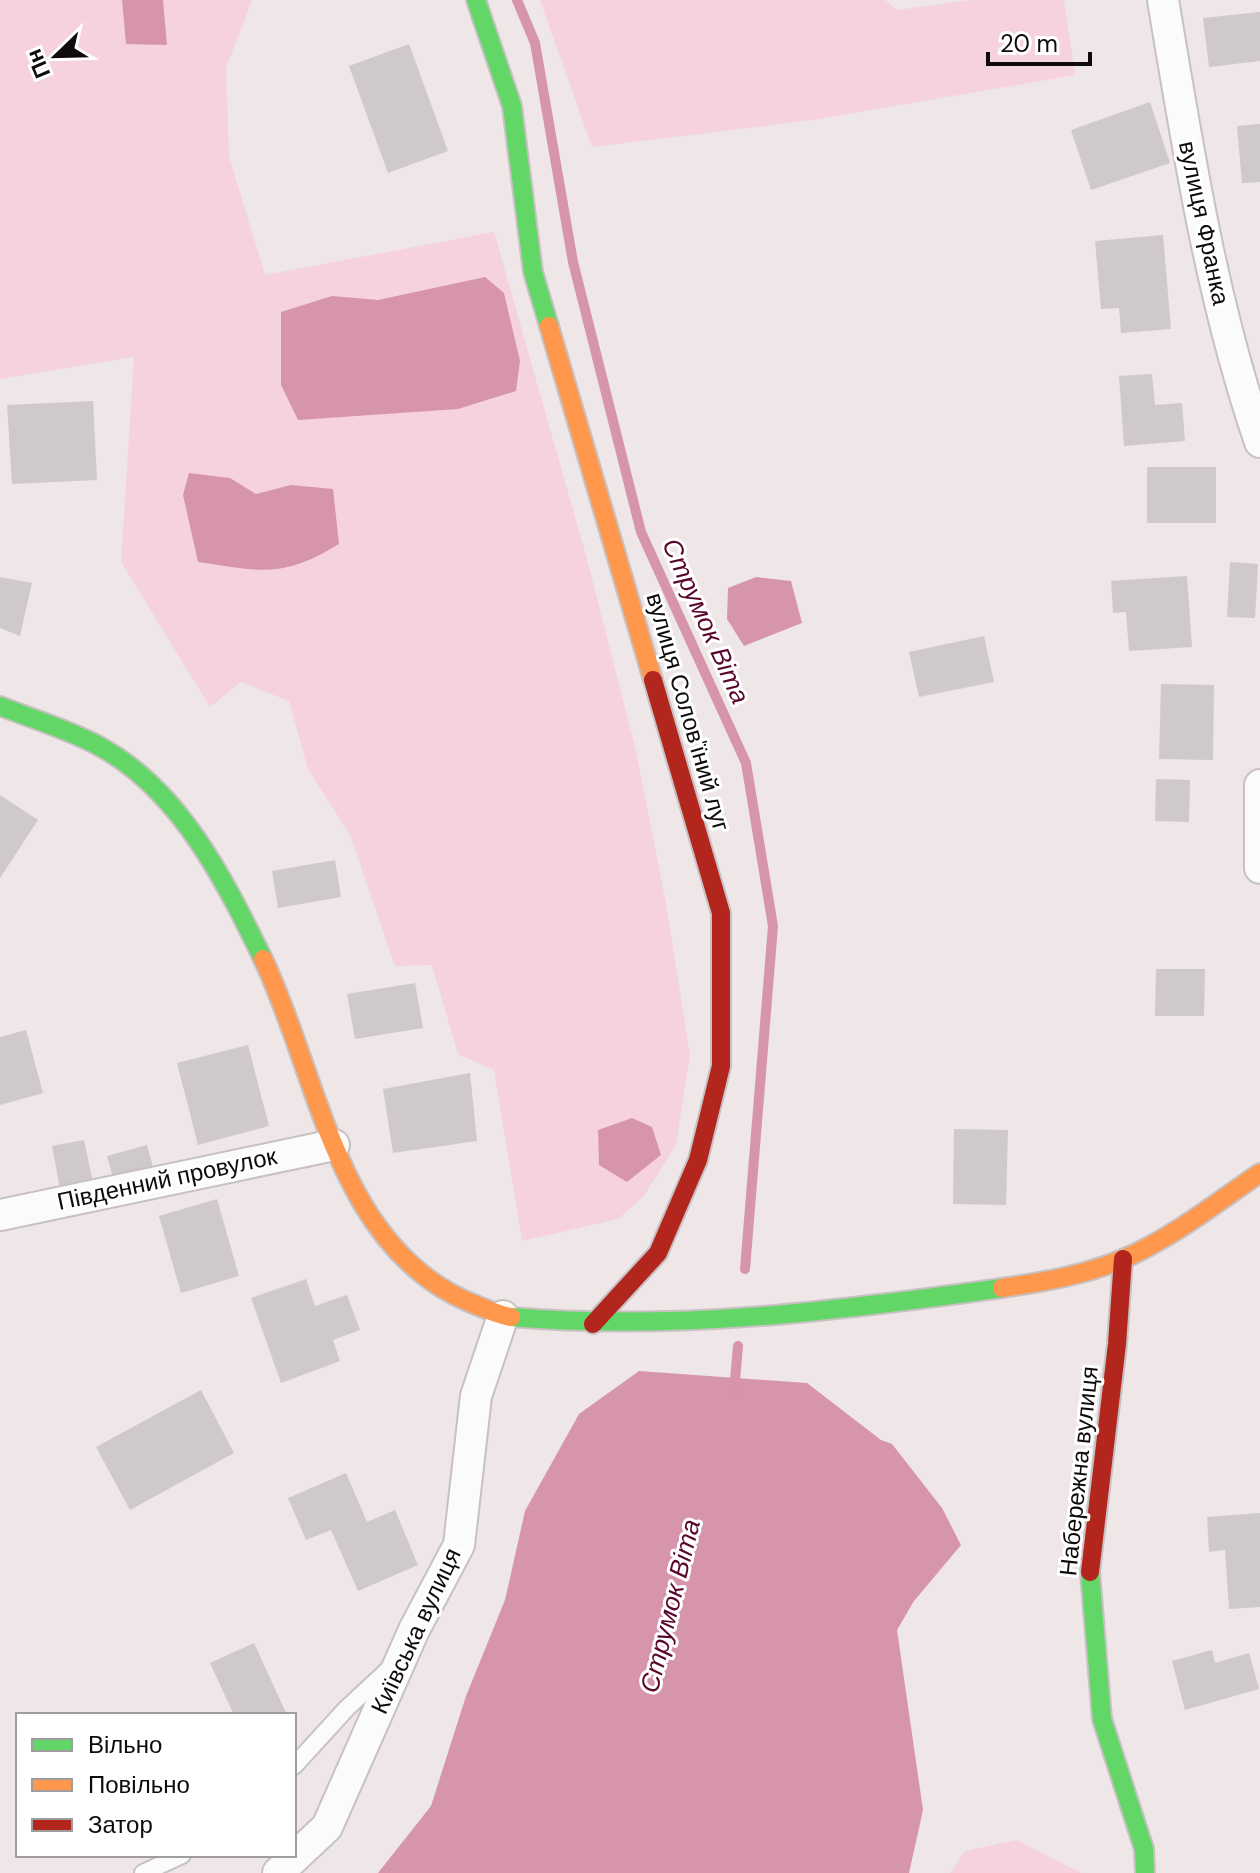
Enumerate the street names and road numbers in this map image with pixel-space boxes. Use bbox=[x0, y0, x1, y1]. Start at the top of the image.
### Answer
street label: вулиця Франка bbox=[1172, 138, 1237, 308]
street label: вулиця Солов'їний луг bbox=[640, 589, 737, 835]
street label: Південний провулок bbox=[54, 1140, 280, 1217]
street label: Набережна вулиця bbox=[1052, 1364, 1105, 1577]
street label: Київська вулиця bbox=[364, 1543, 468, 1719]

